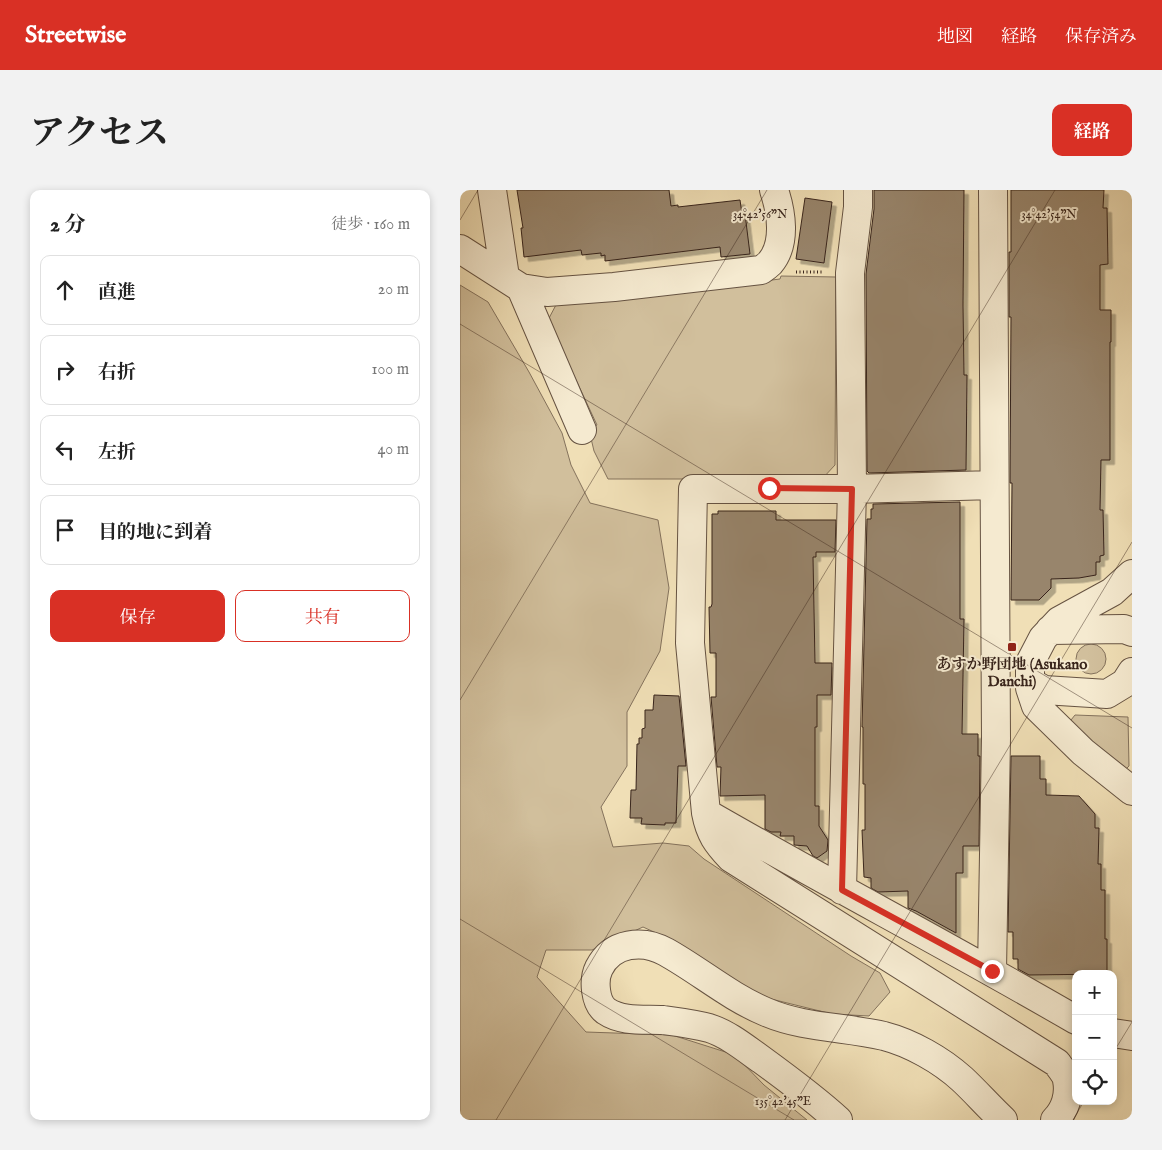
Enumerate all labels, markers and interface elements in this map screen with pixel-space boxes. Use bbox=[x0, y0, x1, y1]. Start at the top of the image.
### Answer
text: Streetwise bbox=[25, 20, 126, 51]
text: 地図 bbox=[937, 26, 973, 49]
text: 経路 bbox=[1001, 26, 1037, 49]
text: 保存済み bbox=[1065, 26, 1137, 49]
button: 経路 bbox=[1052, 104, 1132, 156]
text: アクセス bbox=[30, 112, 169, 157]
text: 34°42'56"N bbox=[733, 207, 788, 222]
text: 34°42'54"N bbox=[1021, 207, 1077, 222]
text: 2 分 bbox=[50, 212, 85, 239]
text: 徒歩 · 160 m bbox=[331, 215, 410, 235]
icon: ahead bbox=[51, 276, 79, 304]
text: 20 m bbox=[378, 280, 409, 300]
text: 直進 bbox=[98, 281, 136, 305]
icon: right bbox=[51, 356, 79, 384]
text: 100 m bbox=[372, 360, 409, 380]
text: 右折 bbox=[98, 361, 136, 385]
icon: left bbox=[51, 436, 79, 464]
text: 40 m bbox=[377, 440, 409, 460]
text: 左折 bbox=[98, 441, 136, 465]
route start bbox=[758, 477, 781, 500]
icon: arrive bbox=[51, 516, 79, 544]
text: 目的地に到着 bbox=[98, 521, 212, 545]
button: 保存 bbox=[50, 590, 225, 642]
button: 共有 bbox=[235, 590, 410, 642]
marker: あすか野団地 (Asukano Danchi) bbox=[1006, 641, 1018, 653]
place label: あすか野団地 (Asukano Danchi) bbox=[937, 655, 1087, 691]
route end bbox=[981, 960, 1004, 983]
map controls bbox=[1072, 970, 1117, 1105]
button: + bbox=[1072, 970, 1117, 1015]
button: − bbox=[1072, 1015, 1117, 1060]
button: locate bbox=[1072, 1060, 1117, 1105]
text: 135°42'45"E bbox=[755, 1094, 811, 1109]

